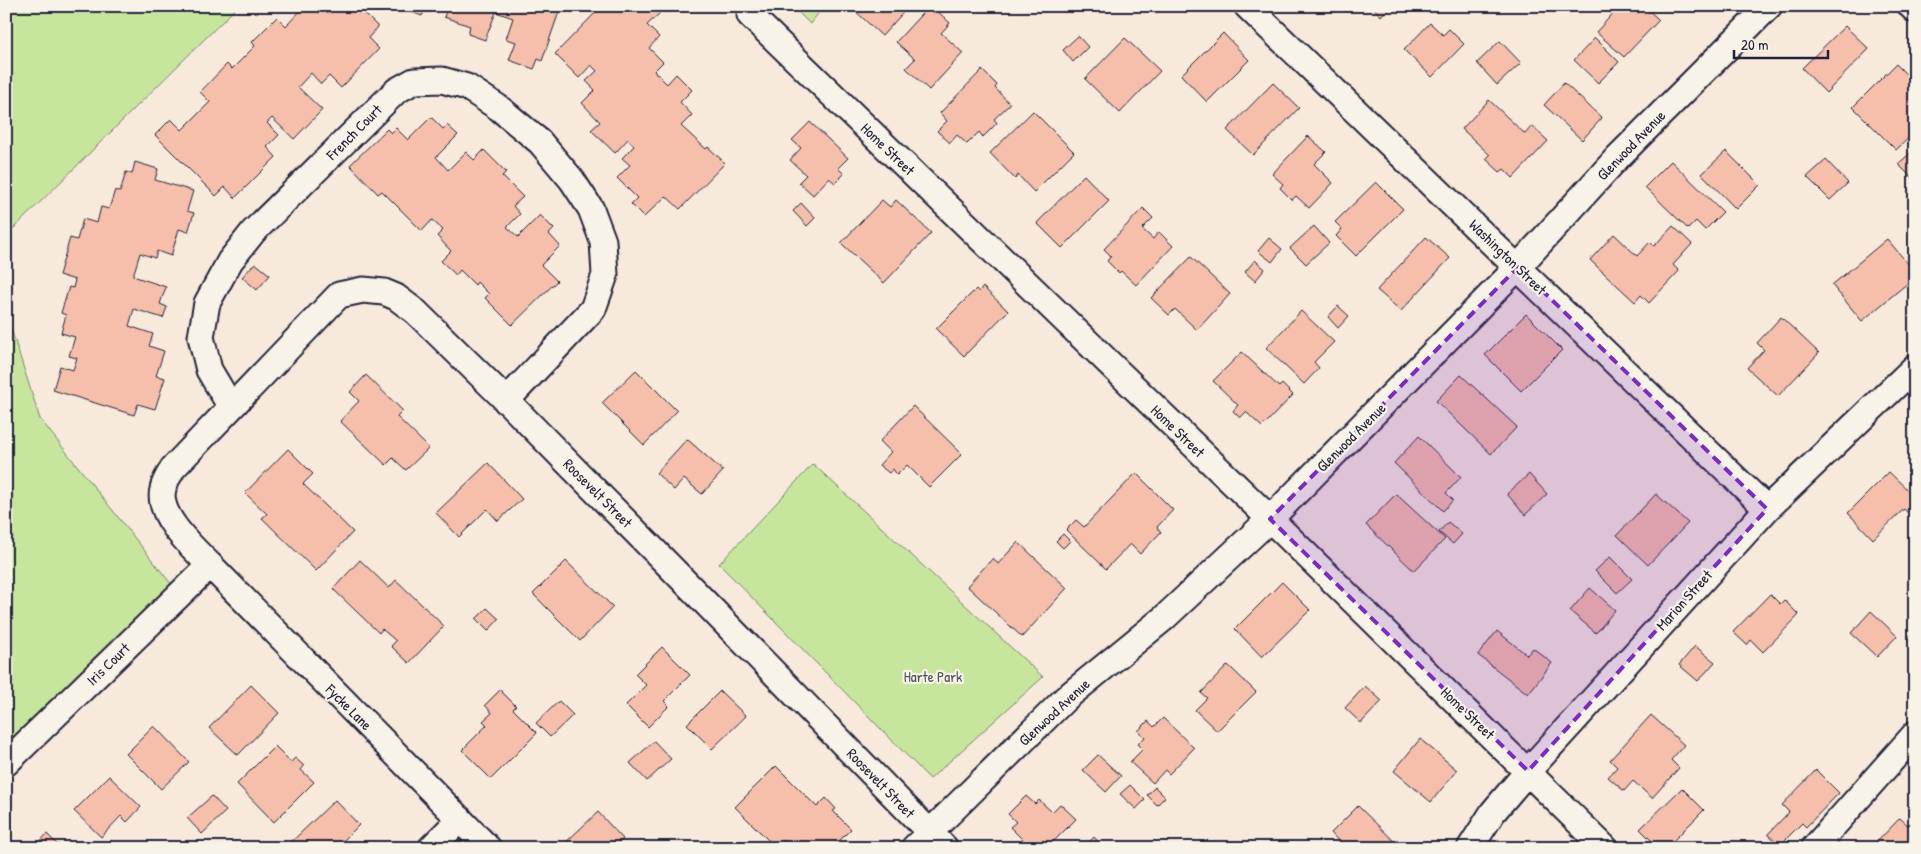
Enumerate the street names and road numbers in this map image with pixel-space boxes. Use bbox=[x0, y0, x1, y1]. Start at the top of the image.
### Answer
street label: French Court bbox=[321, 99, 387, 165]
street label: Glenwood Avenue bbox=[1592, 105, 1670, 185]
street label: Home Street bbox=[856, 118, 920, 181]
street label: Washington Street bbox=[1465, 215, 1552, 300]
street label: Glenwood Avenue bbox=[1312, 398, 1390, 476]
street label: Home Street bbox=[1146, 400, 1210, 463]
street label: Roosevelt Street bbox=[559, 454, 638, 533]
street label: Marion Street bbox=[1651, 564, 1718, 635]
street label: Iris Court bbox=[82, 637, 135, 690]
street label: Glenwood Avenue bbox=[1014, 674, 1094, 750]
street label: Fycke Lane bbox=[320, 678, 377, 735]
street label: Home Street bbox=[1436, 682, 1500, 745]
street label: Roosevelt Street bbox=[842, 743, 920, 823]

